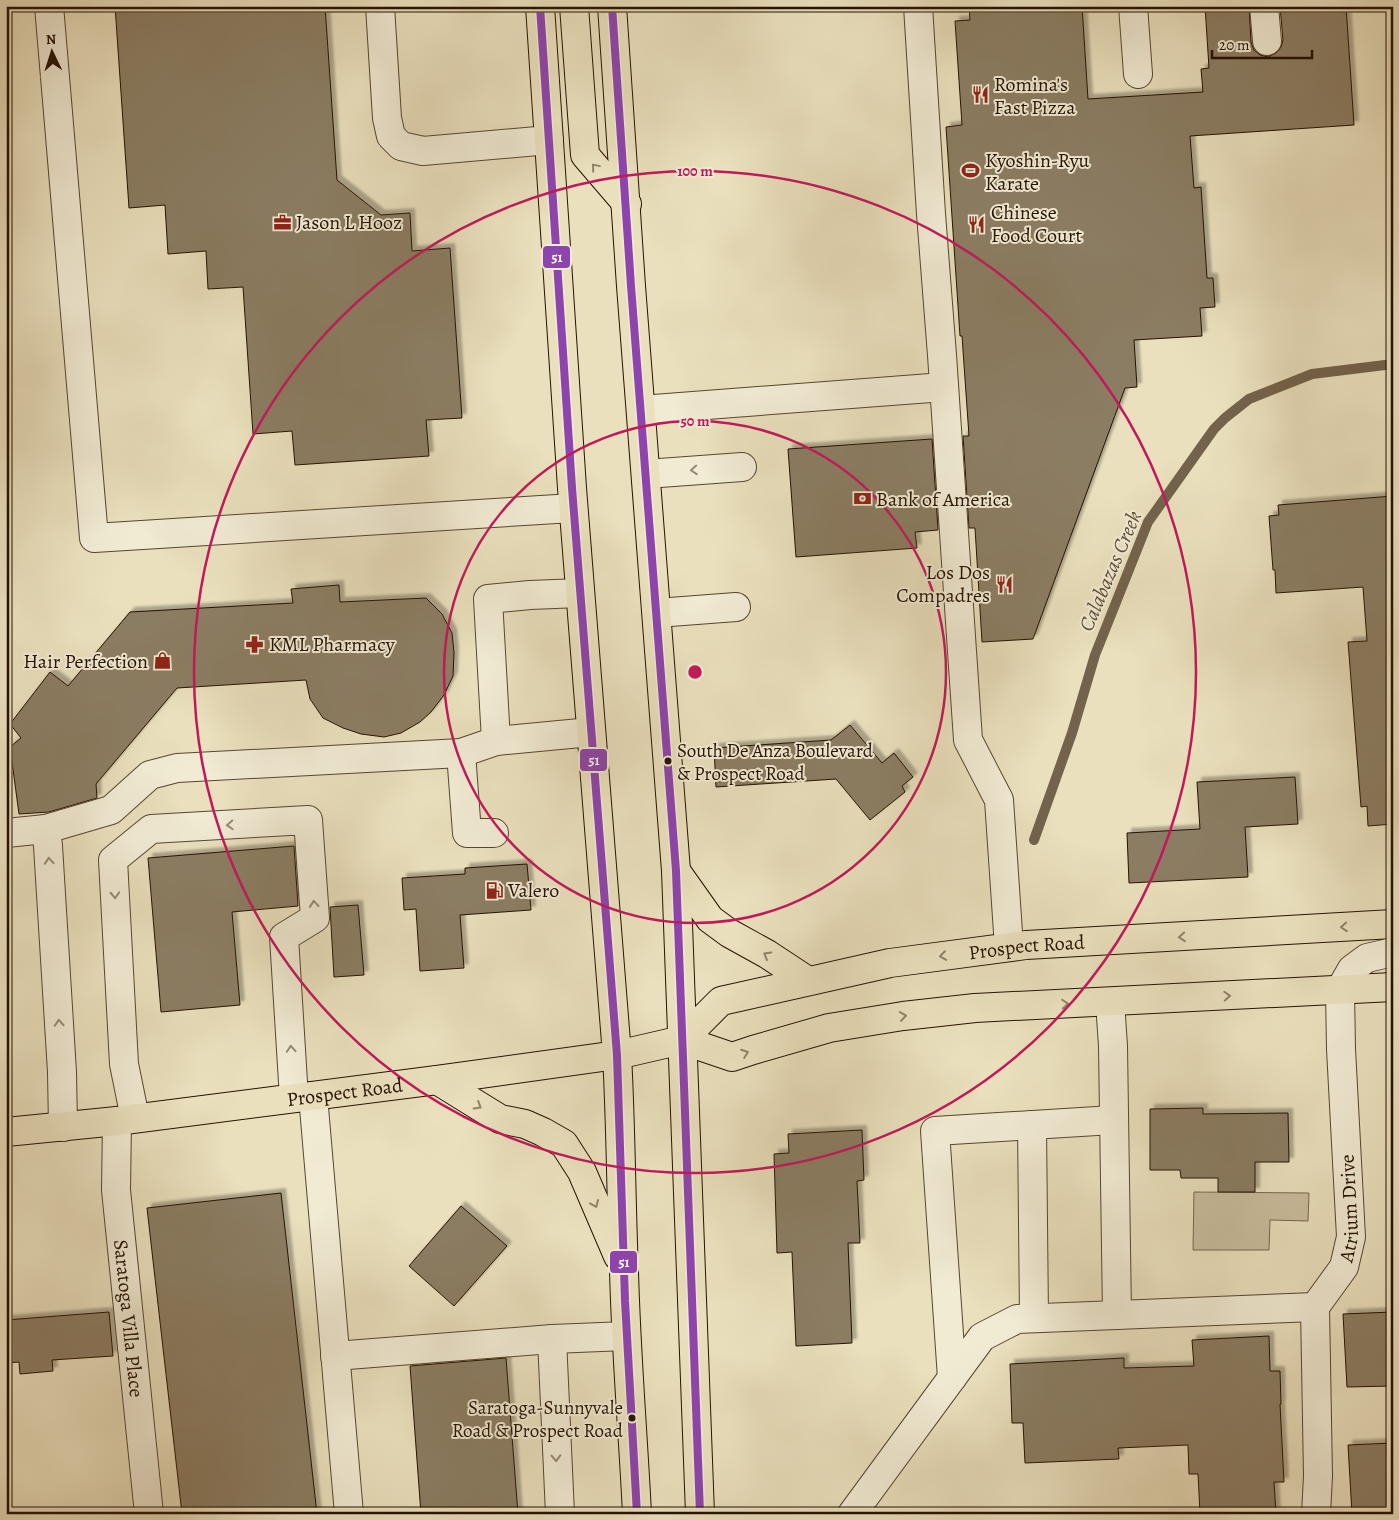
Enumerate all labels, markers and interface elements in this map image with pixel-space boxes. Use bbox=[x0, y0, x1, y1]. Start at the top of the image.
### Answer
north arrow bbox=[28, 28, 78, 78]
scale bar bbox=[1212, 28, 1312, 60]
text: N bbox=[45, 30, 57, 49]
text: 20 m bbox=[1219, 35, 1250, 55]
place label: Romina's Fast Pizza bbox=[994, 71, 1076, 121]
restaurant icon: Romina's Fast Pizza bbox=[970, 85, 990, 105]
place label: Kyoshin-Ryu Karate bbox=[985, 147, 1090, 197]
text: 100 m bbox=[677, 161, 713, 181]
sports icon: Kyoshin-Ryu Karate bbox=[961, 161, 981, 181]
one-way arrow bbox=[592, 164, 601, 173]
place label: Chinese Food Court bbox=[991, 199, 1083, 249]
place label: Jason L Hooz bbox=[296, 209, 402, 236]
office icon: Jason L Hooz bbox=[272, 212, 292, 232]
restaurant icon: Chinese Food Court bbox=[967, 214, 987, 234]
line badge: 51 bbox=[542, 245, 571, 269]
text: 51 bbox=[552, 248, 563, 267]
text: 50 m bbox=[680, 411, 710, 431]
one-way arrow bbox=[690, 465, 698, 476]
place label: Bank of America bbox=[876, 486, 1011, 513]
bank icon: Bank of America bbox=[852, 489, 872, 509]
water label: Calabazas Creek bbox=[1072, 506, 1148, 636]
place label: Los Dos Compadres bbox=[896, 559, 990, 609]
restaurant icon: Los Dos Compadres bbox=[994, 574, 1014, 594]
place label: KML Pharmacy bbox=[269, 631, 396, 658]
pharmacy icon: KML Pharmacy bbox=[245, 634, 265, 654]
place label: Hair Perfection bbox=[23, 648, 148, 675]
shop icon: Hair Perfection bbox=[152, 651, 172, 671]
centre of rings bbox=[686, 663, 704, 681]
place label: South De Anza Boulevard & Prospect Road bbox=[677, 738, 874, 787]
line badge: 51 bbox=[579, 748, 608, 772]
text: 51 bbox=[589, 751, 600, 770]
marker: South De Anza Boulevard & Prospect Road bbox=[663, 756, 673, 766]
one-way arrow bbox=[225, 819, 233, 830]
one-way arrow bbox=[44, 857, 55, 865]
place label: Valero bbox=[507, 877, 559, 904]
fuel station icon: Valero bbox=[484, 880, 504, 900]
one-way arrow bbox=[109, 891, 120, 899]
one-way arrow bbox=[309, 900, 320, 908]
one-way arrow bbox=[1340, 921, 1348, 932]
street label: Prospect Road bbox=[967, 929, 1086, 966]
one-way arrow bbox=[1178, 931, 1186, 942]
one-way arrow bbox=[939, 950, 947, 960]
one-way arrow bbox=[764, 951, 773, 961]
one-way arrow bbox=[1223, 991, 1231, 1002]
one-way arrow bbox=[1062, 999, 1069, 1009]
one-way arrow bbox=[899, 1011, 907, 1022]
one-way arrow bbox=[54, 1019, 65, 1027]
one-way arrow bbox=[286, 1045, 297, 1053]
one-way arrow bbox=[740, 1049, 749, 1059]
street label: Prospect Road bbox=[285, 1072, 404, 1113]
one-way arrow bbox=[473, 1099, 482, 1109]
street label: Atrium Drive bbox=[1332, 1154, 1365, 1266]
one-way arrow bbox=[589, 1199, 600, 1208]
street label: Saratoga Villa Place bbox=[107, 1238, 150, 1399]
line badge: 51 bbox=[609, 1250, 638, 1274]
text: 51 bbox=[619, 1253, 630, 1272]
place label: Saratoga-Sunnyvale Road & Prospect Road bbox=[452, 1395, 624, 1444]
marker: Saratoga-Sunnyvale Road & Prospect Road bbox=[627, 1413, 637, 1423]
one-way arrow bbox=[551, 1454, 562, 1462]

